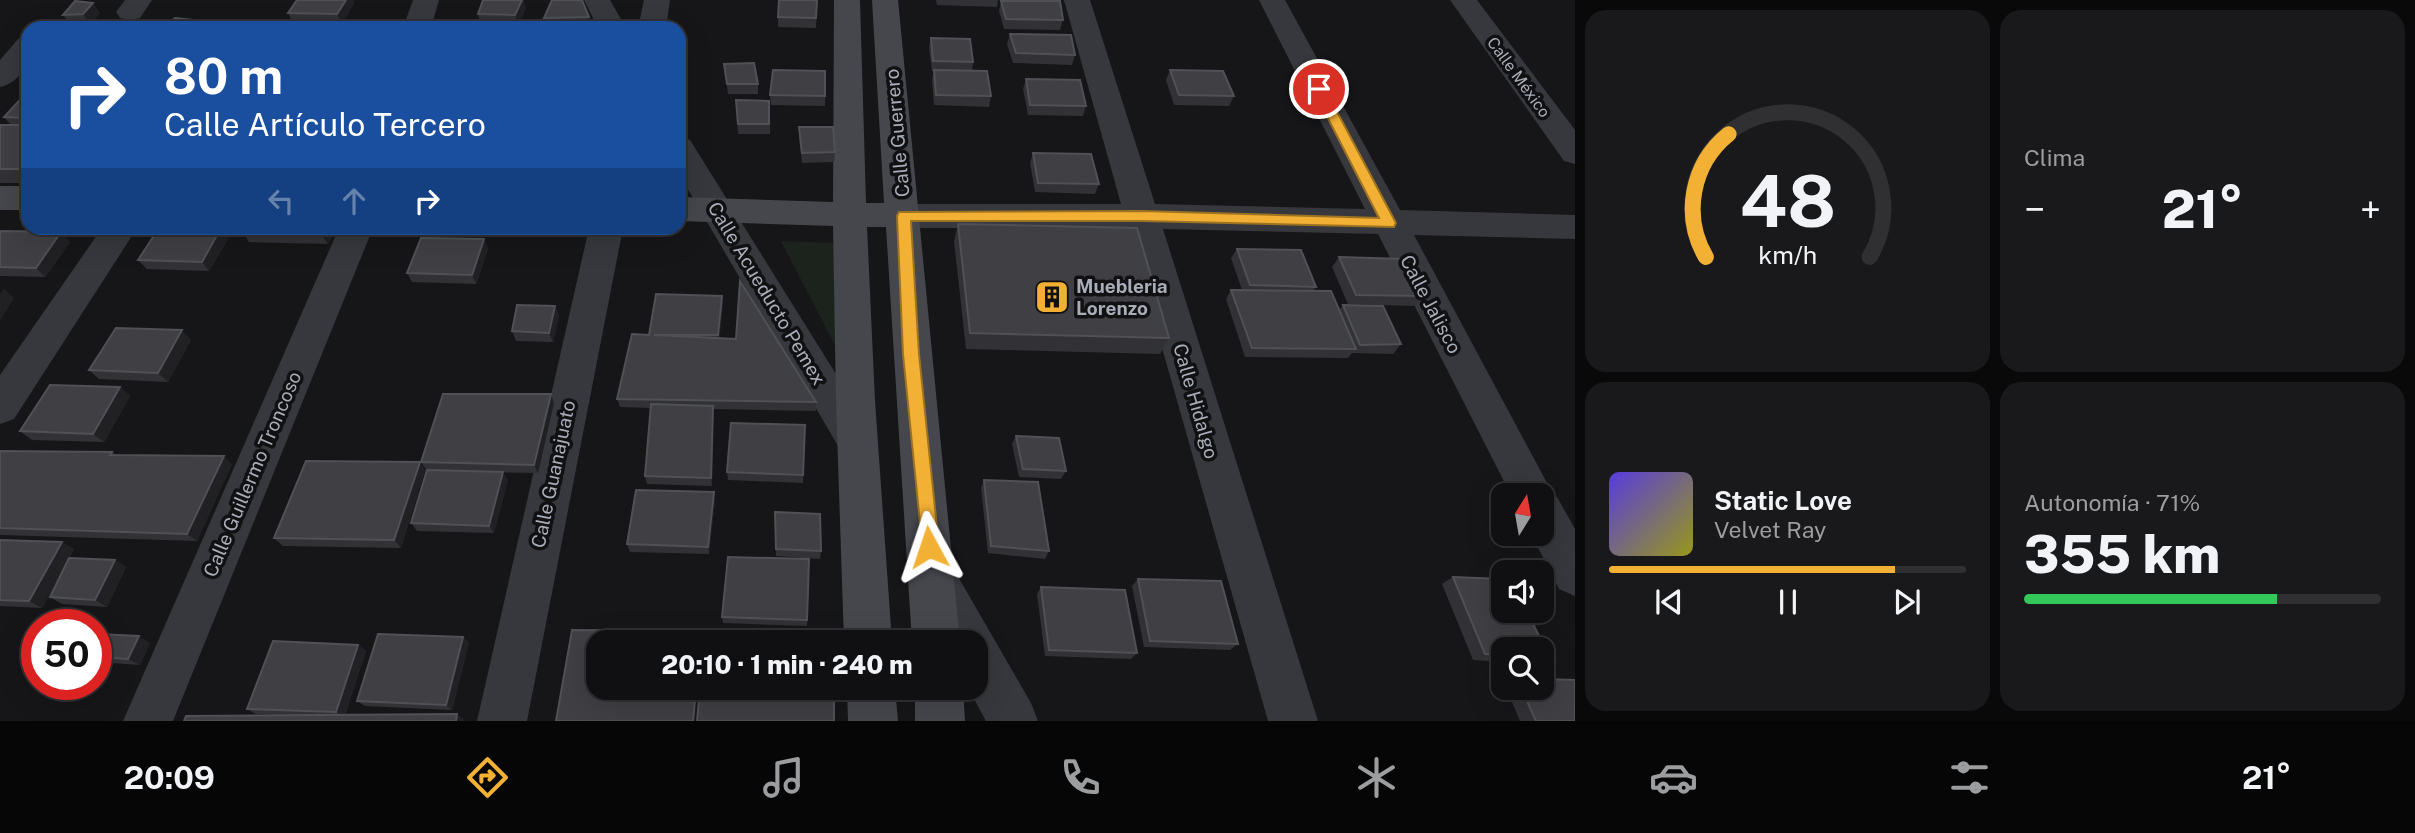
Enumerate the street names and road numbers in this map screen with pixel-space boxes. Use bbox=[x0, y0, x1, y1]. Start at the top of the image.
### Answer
street label: Calle México bbox=[1483, 33, 1554, 121]
street label: Calle Guerrero bbox=[880, 68, 914, 198]
street label: Calle Acueducto Pemex bbox=[704, 198, 830, 389]
street label: Calle Jalisco bbox=[1396, 251, 1466, 357]
street label: Calle Hidalgo bbox=[1169, 341, 1223, 461]
street label: Calle Guillermo Troncoso bbox=[199, 368, 305, 580]
street label: Calle Guanajuato bbox=[527, 398, 579, 550]

